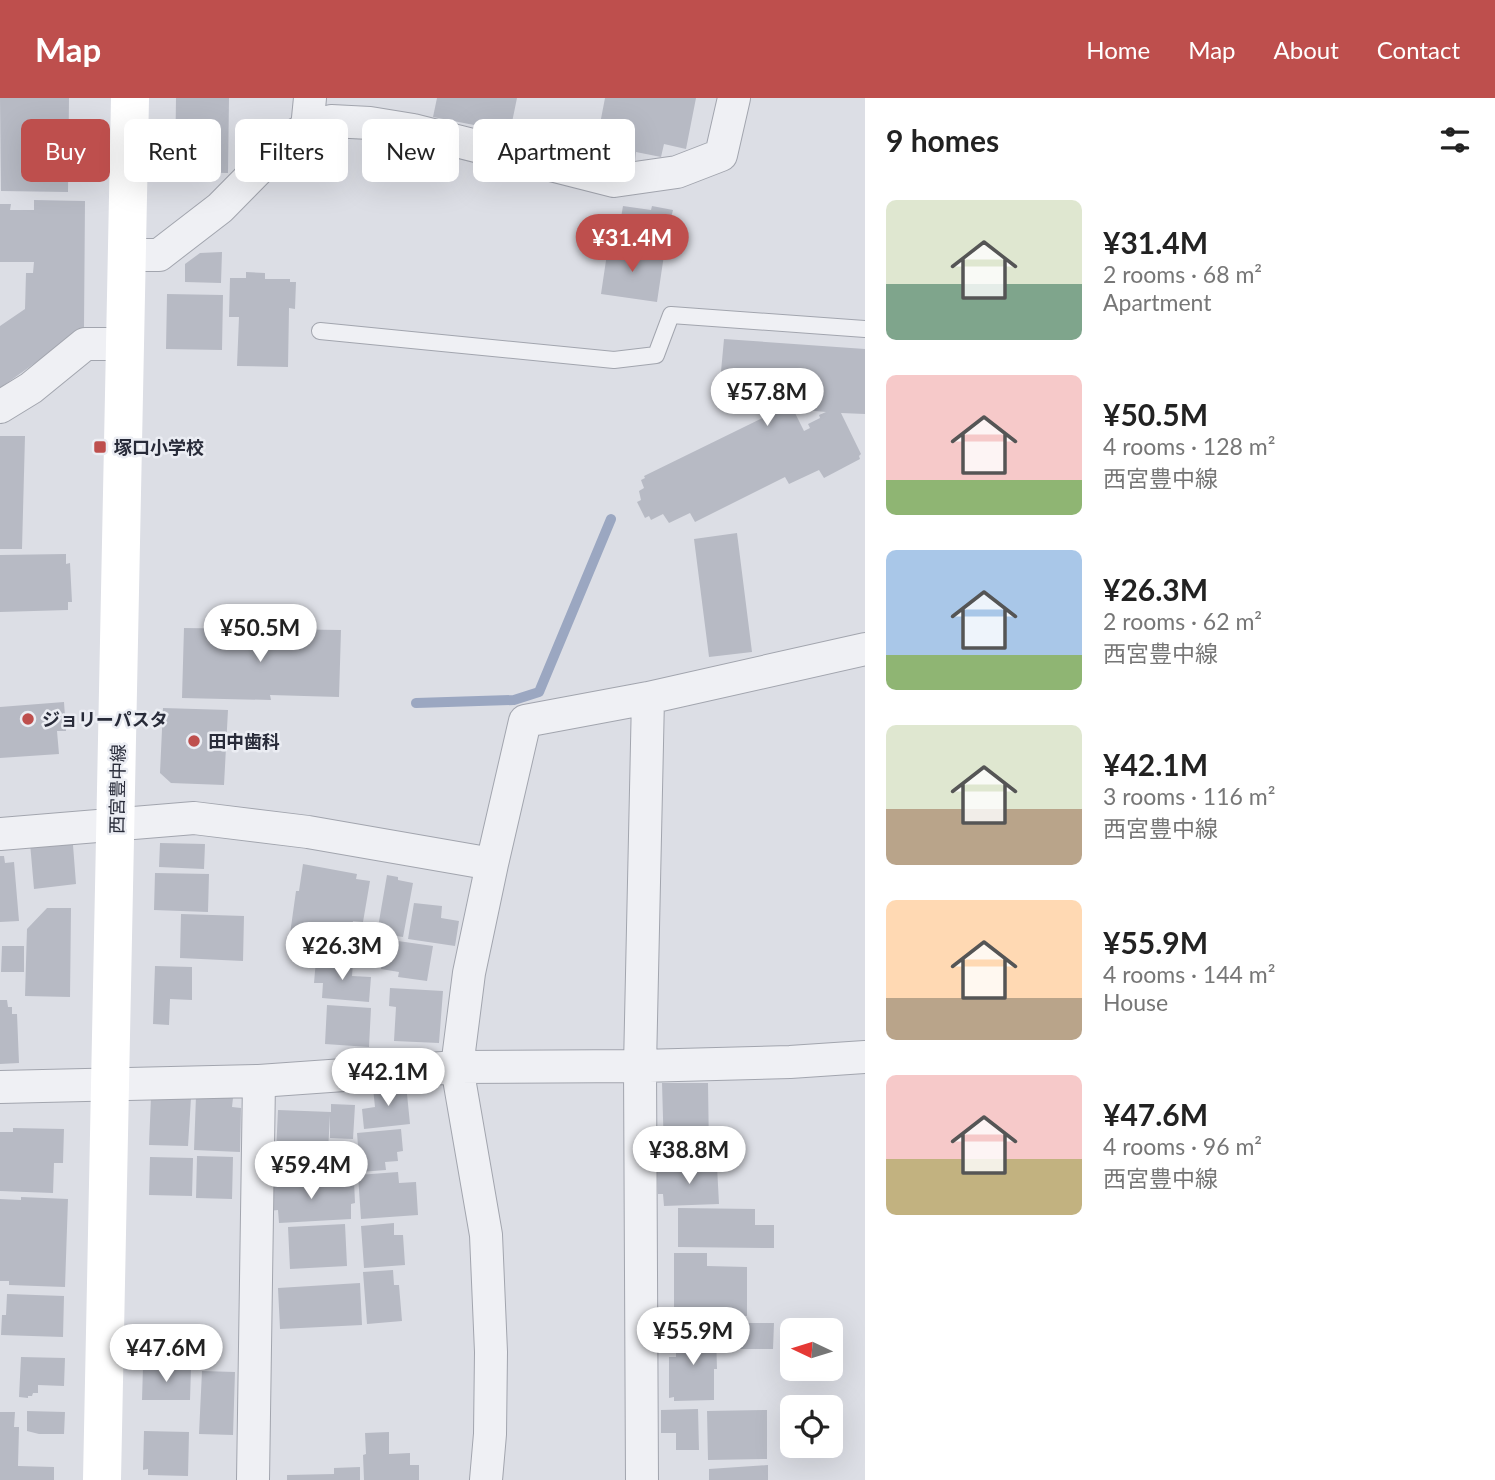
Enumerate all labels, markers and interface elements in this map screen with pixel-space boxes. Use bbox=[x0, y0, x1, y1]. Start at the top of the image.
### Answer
text: Map bbox=[35, 29, 101, 69]
text: Home bbox=[1086, 35, 1150, 64]
text: Map bbox=[1188, 35, 1236, 64]
text: About bbox=[1274, 35, 1339, 64]
text: Contact bbox=[1377, 35, 1460, 64]
chip: Buy bbox=[21, 119, 110, 182]
chip: Rent bbox=[124, 119, 221, 182]
chip: Filters bbox=[235, 119, 348, 182]
chip: New bbox=[362, 119, 459, 182]
chip: Apartment bbox=[473, 119, 635, 182]
icon: filters bbox=[1436, 121, 1474, 159]
text: 9 homes bbox=[886, 122, 999, 158]
pin: ¥31.4M bbox=[575, 214, 689, 274]
text: ¥31.4M bbox=[592, 223, 672, 251]
text: ¥31.4M bbox=[1103, 224, 1208, 260]
icon: home bbox=[942, 228, 1026, 312]
text: 2 rooms · 68 m² bbox=[1103, 260, 1262, 288]
text: Apartment bbox=[1103, 288, 1211, 316]
pin: ¥57.8M bbox=[710, 368, 824, 428]
text: ¥57.8M bbox=[727, 377, 807, 405]
text: ¥50.5M bbox=[1103, 396, 1208, 432]
icon: home bbox=[942, 403, 1026, 487]
text: 4 rooms · 128 m² bbox=[1103, 432, 1275, 460]
place label: 塚口小学校 bbox=[114, 436, 204, 458]
marker: 塚口小学校 bbox=[92, 439, 108, 455]
text: 西宮豊中線 bbox=[1103, 464, 1218, 492]
text: ¥26.3M bbox=[1103, 571, 1208, 607]
icon: home bbox=[942, 578, 1026, 662]
pin: ¥50.5M bbox=[203, 604, 317, 664]
text: 2 rooms · 62 m² bbox=[1103, 607, 1262, 635]
text: ¥50.5M bbox=[220, 613, 300, 641]
text: 西宮豊中線 bbox=[1103, 639, 1218, 667]
place label: ジョリーパスタ bbox=[42, 708, 168, 730]
marker: ジョリーパスタ bbox=[20, 711, 36, 727]
place label: 田中歯科 bbox=[208, 730, 280, 752]
marker: 田中歯科 bbox=[186, 733, 202, 749]
street label: 西宮豊中線 bbox=[105, 744, 129, 834]
text: ¥42.1M bbox=[1103, 746, 1208, 782]
icon: home bbox=[942, 753, 1026, 837]
text: 3 rooms · 116 m² bbox=[1103, 782, 1275, 810]
text: 西宮豊中線 bbox=[1103, 814, 1218, 842]
pin: ¥26.3M bbox=[285, 922, 399, 982]
text: ¥55.9M bbox=[1103, 924, 1208, 960]
icon: home bbox=[942, 928, 1026, 1012]
text: ¥26.3M bbox=[302, 931, 382, 959]
text: 4 rooms · 144 m² bbox=[1103, 960, 1275, 988]
text: House bbox=[1103, 988, 1168, 1016]
pin: ¥42.1M bbox=[331, 1048, 445, 1108]
text: ¥42.1M bbox=[348, 1057, 428, 1085]
text: ¥47.6M bbox=[1103, 1096, 1208, 1132]
icon: home bbox=[942, 1103, 1026, 1187]
pin: ¥38.8M bbox=[632, 1126, 746, 1186]
text: 4 rooms · 96 m² bbox=[1103, 1132, 1262, 1160]
text: ¥38.8M bbox=[649, 1135, 729, 1163]
pin: ¥59.4M bbox=[254, 1142, 368, 1201]
text: ¥59.4M bbox=[271, 1150, 351, 1178]
text: 西宮豊中線 bbox=[1103, 1164, 1218, 1192]
pin: ¥55.9M bbox=[636, 1308, 750, 1367]
text: ¥55.9M bbox=[653, 1316, 733, 1344]
north arrow bbox=[780, 1318, 844, 1381]
map controls bbox=[780, 1318, 843, 1458]
pin: ¥47.6M bbox=[109, 1324, 223, 1384]
text: ¥47.6M bbox=[126, 1333, 206, 1361]
button: locate bbox=[780, 1395, 843, 1458]

